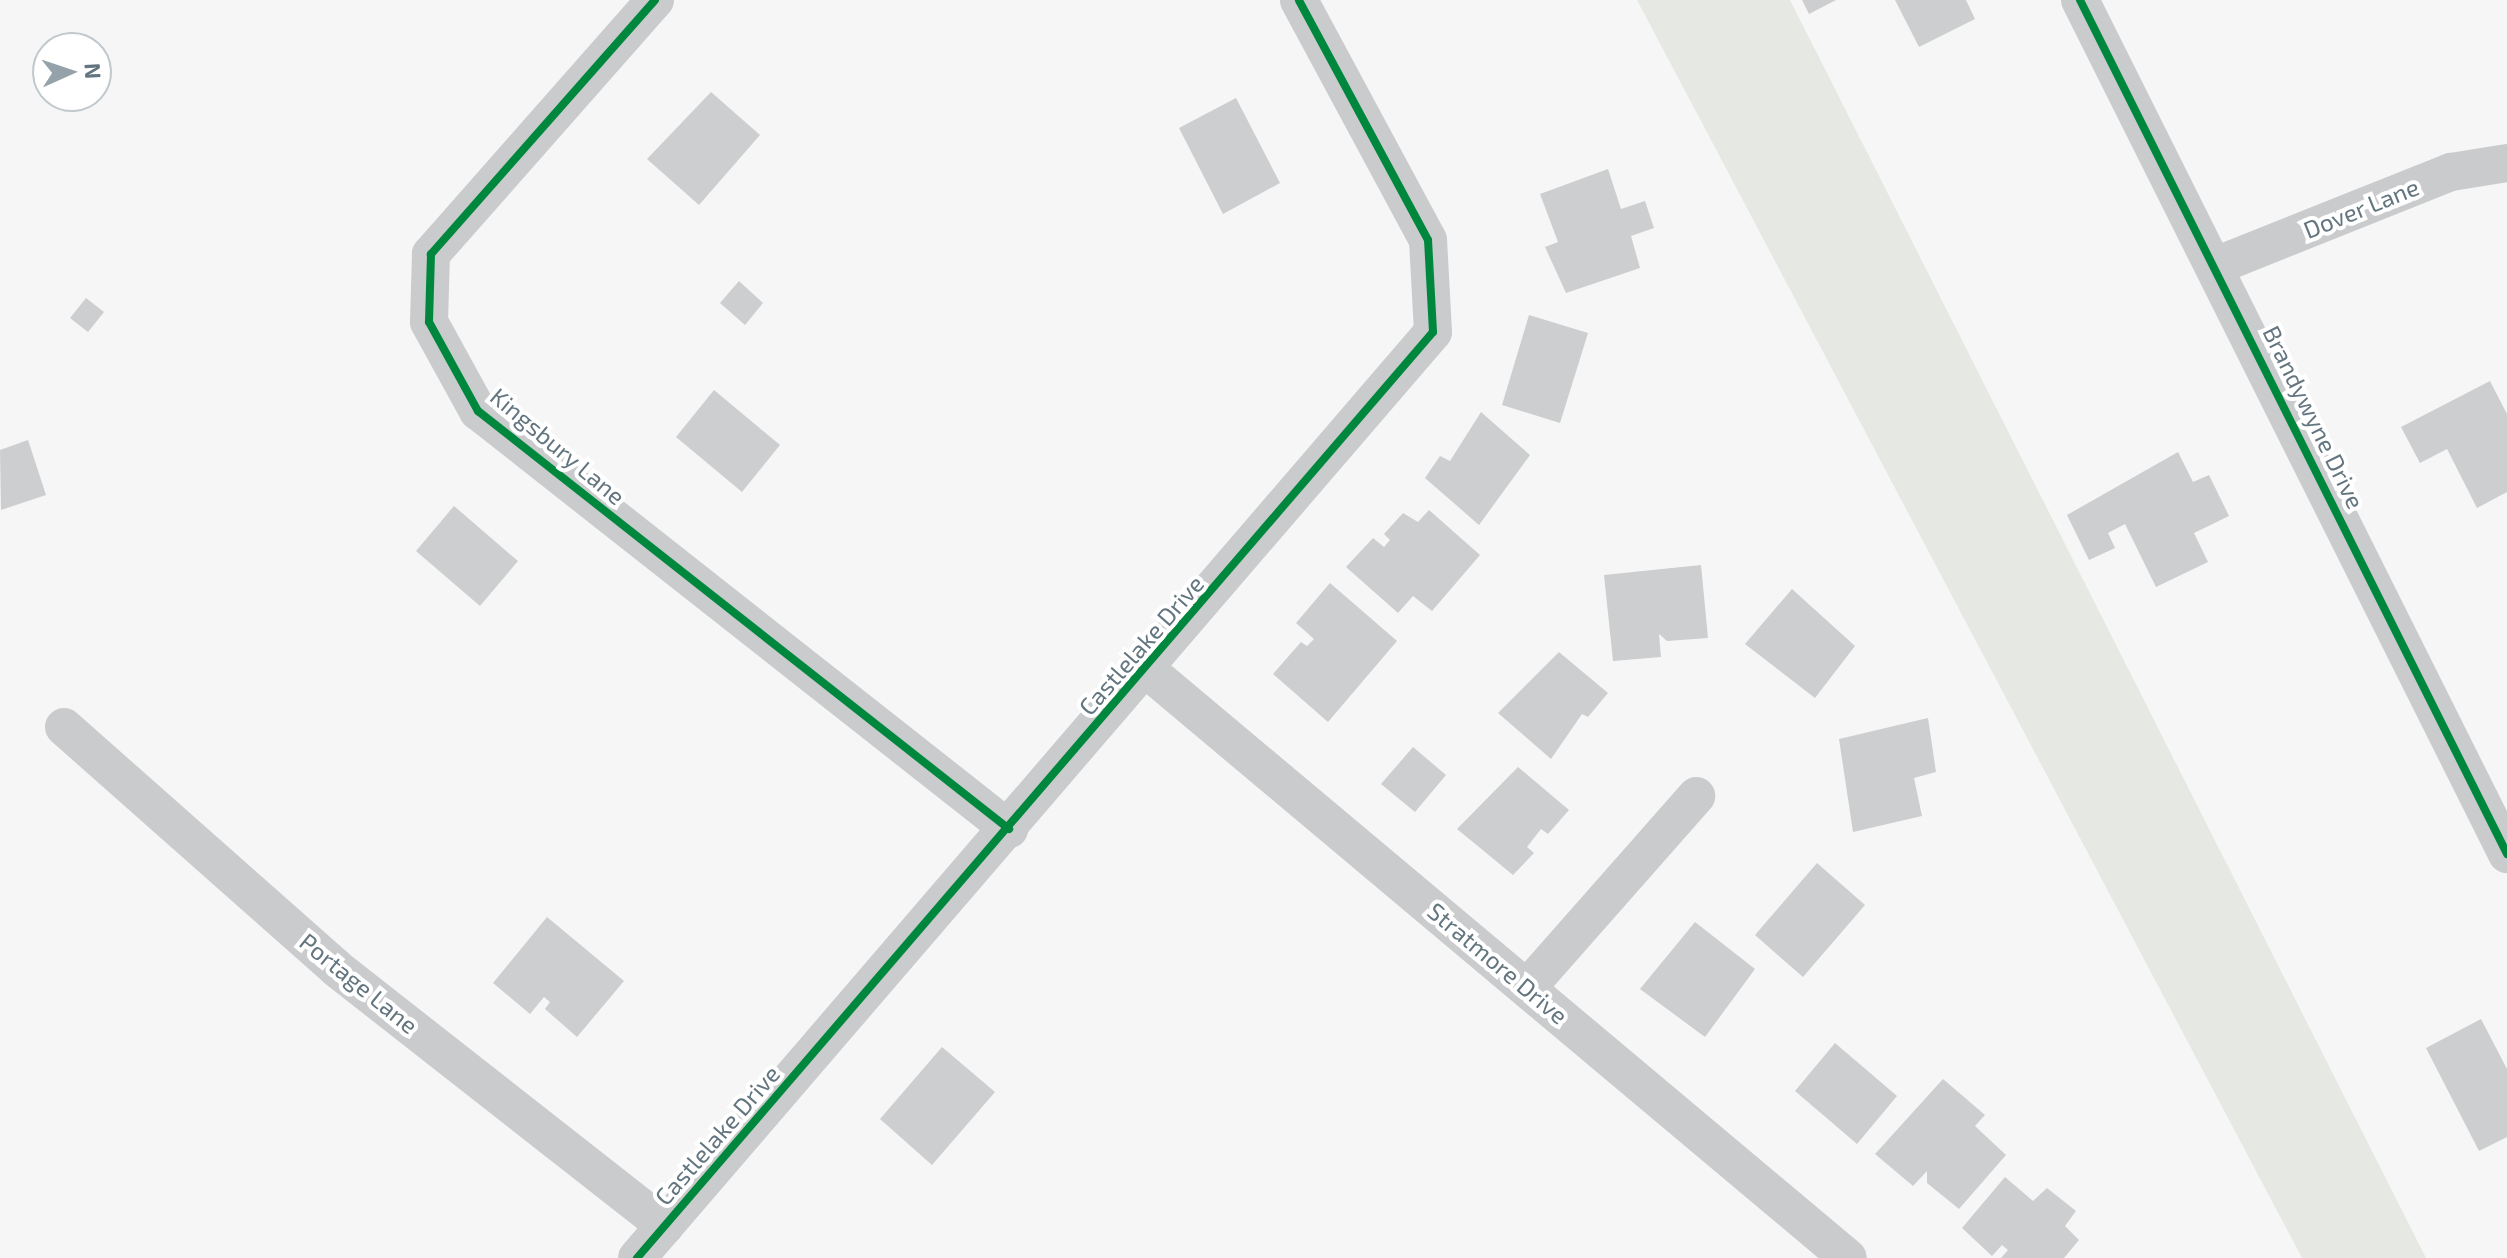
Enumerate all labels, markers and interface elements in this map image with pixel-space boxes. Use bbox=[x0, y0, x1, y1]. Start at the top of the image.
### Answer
north arrow bbox=[32, 32, 112, 112]
text: N bbox=[81, 62, 107, 79]
street label: Dover Lane bbox=[2299, 172, 2423, 244]
street label: Brandywyne Drive bbox=[2257, 321, 2371, 513]
street label: Kingsbury Lane bbox=[485, 381, 631, 511]
street label: Castlelake Drive bbox=[1073, 569, 1209, 721]
street label: Stratmore Drive bbox=[1422, 896, 1574, 1030]
street label: Portage Lane bbox=[294, 927, 424, 1039]
street label: Castlelake Drive bbox=[649, 1059, 785, 1211]

